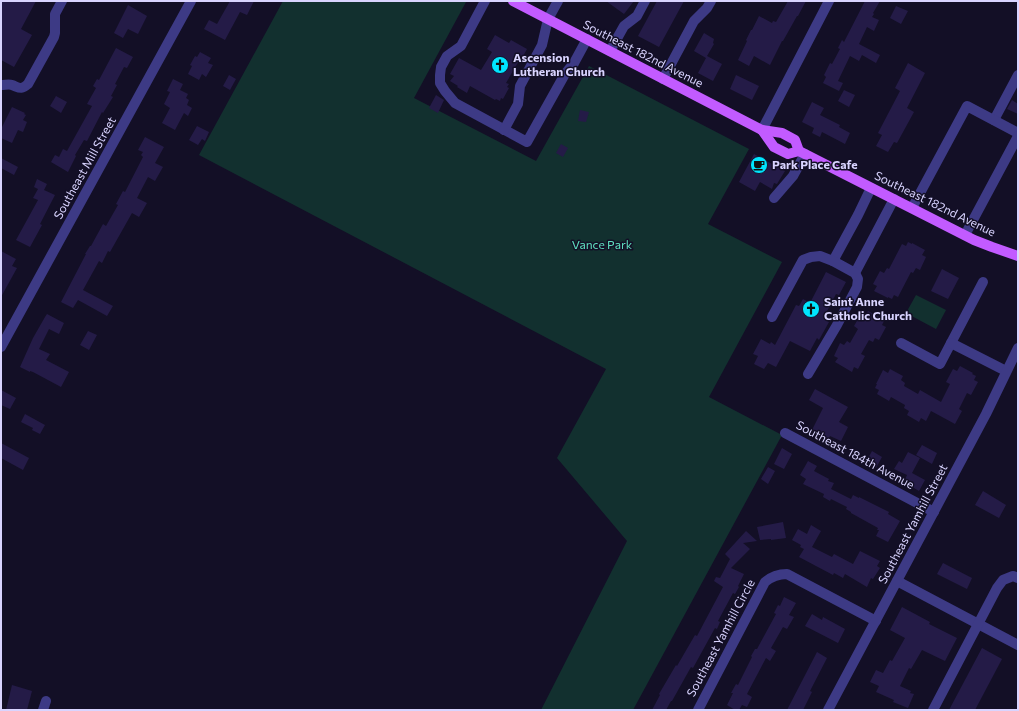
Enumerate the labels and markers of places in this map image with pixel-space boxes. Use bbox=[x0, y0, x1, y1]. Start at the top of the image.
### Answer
place label: Ascension Lutheran Church bbox=[513, 50, 605, 78]
church icon: Ascension Lutheran Church bbox=[490, 55, 510, 75]
cafe icon: Park Place Cafe bbox=[749, 155, 769, 175]
place label: Park Place Cafe bbox=[772, 157, 858, 171]
place label: Saint Anne Catholic Church bbox=[824, 294, 912, 322]
church icon: Saint Anne Catholic Church bbox=[801, 299, 821, 319]

